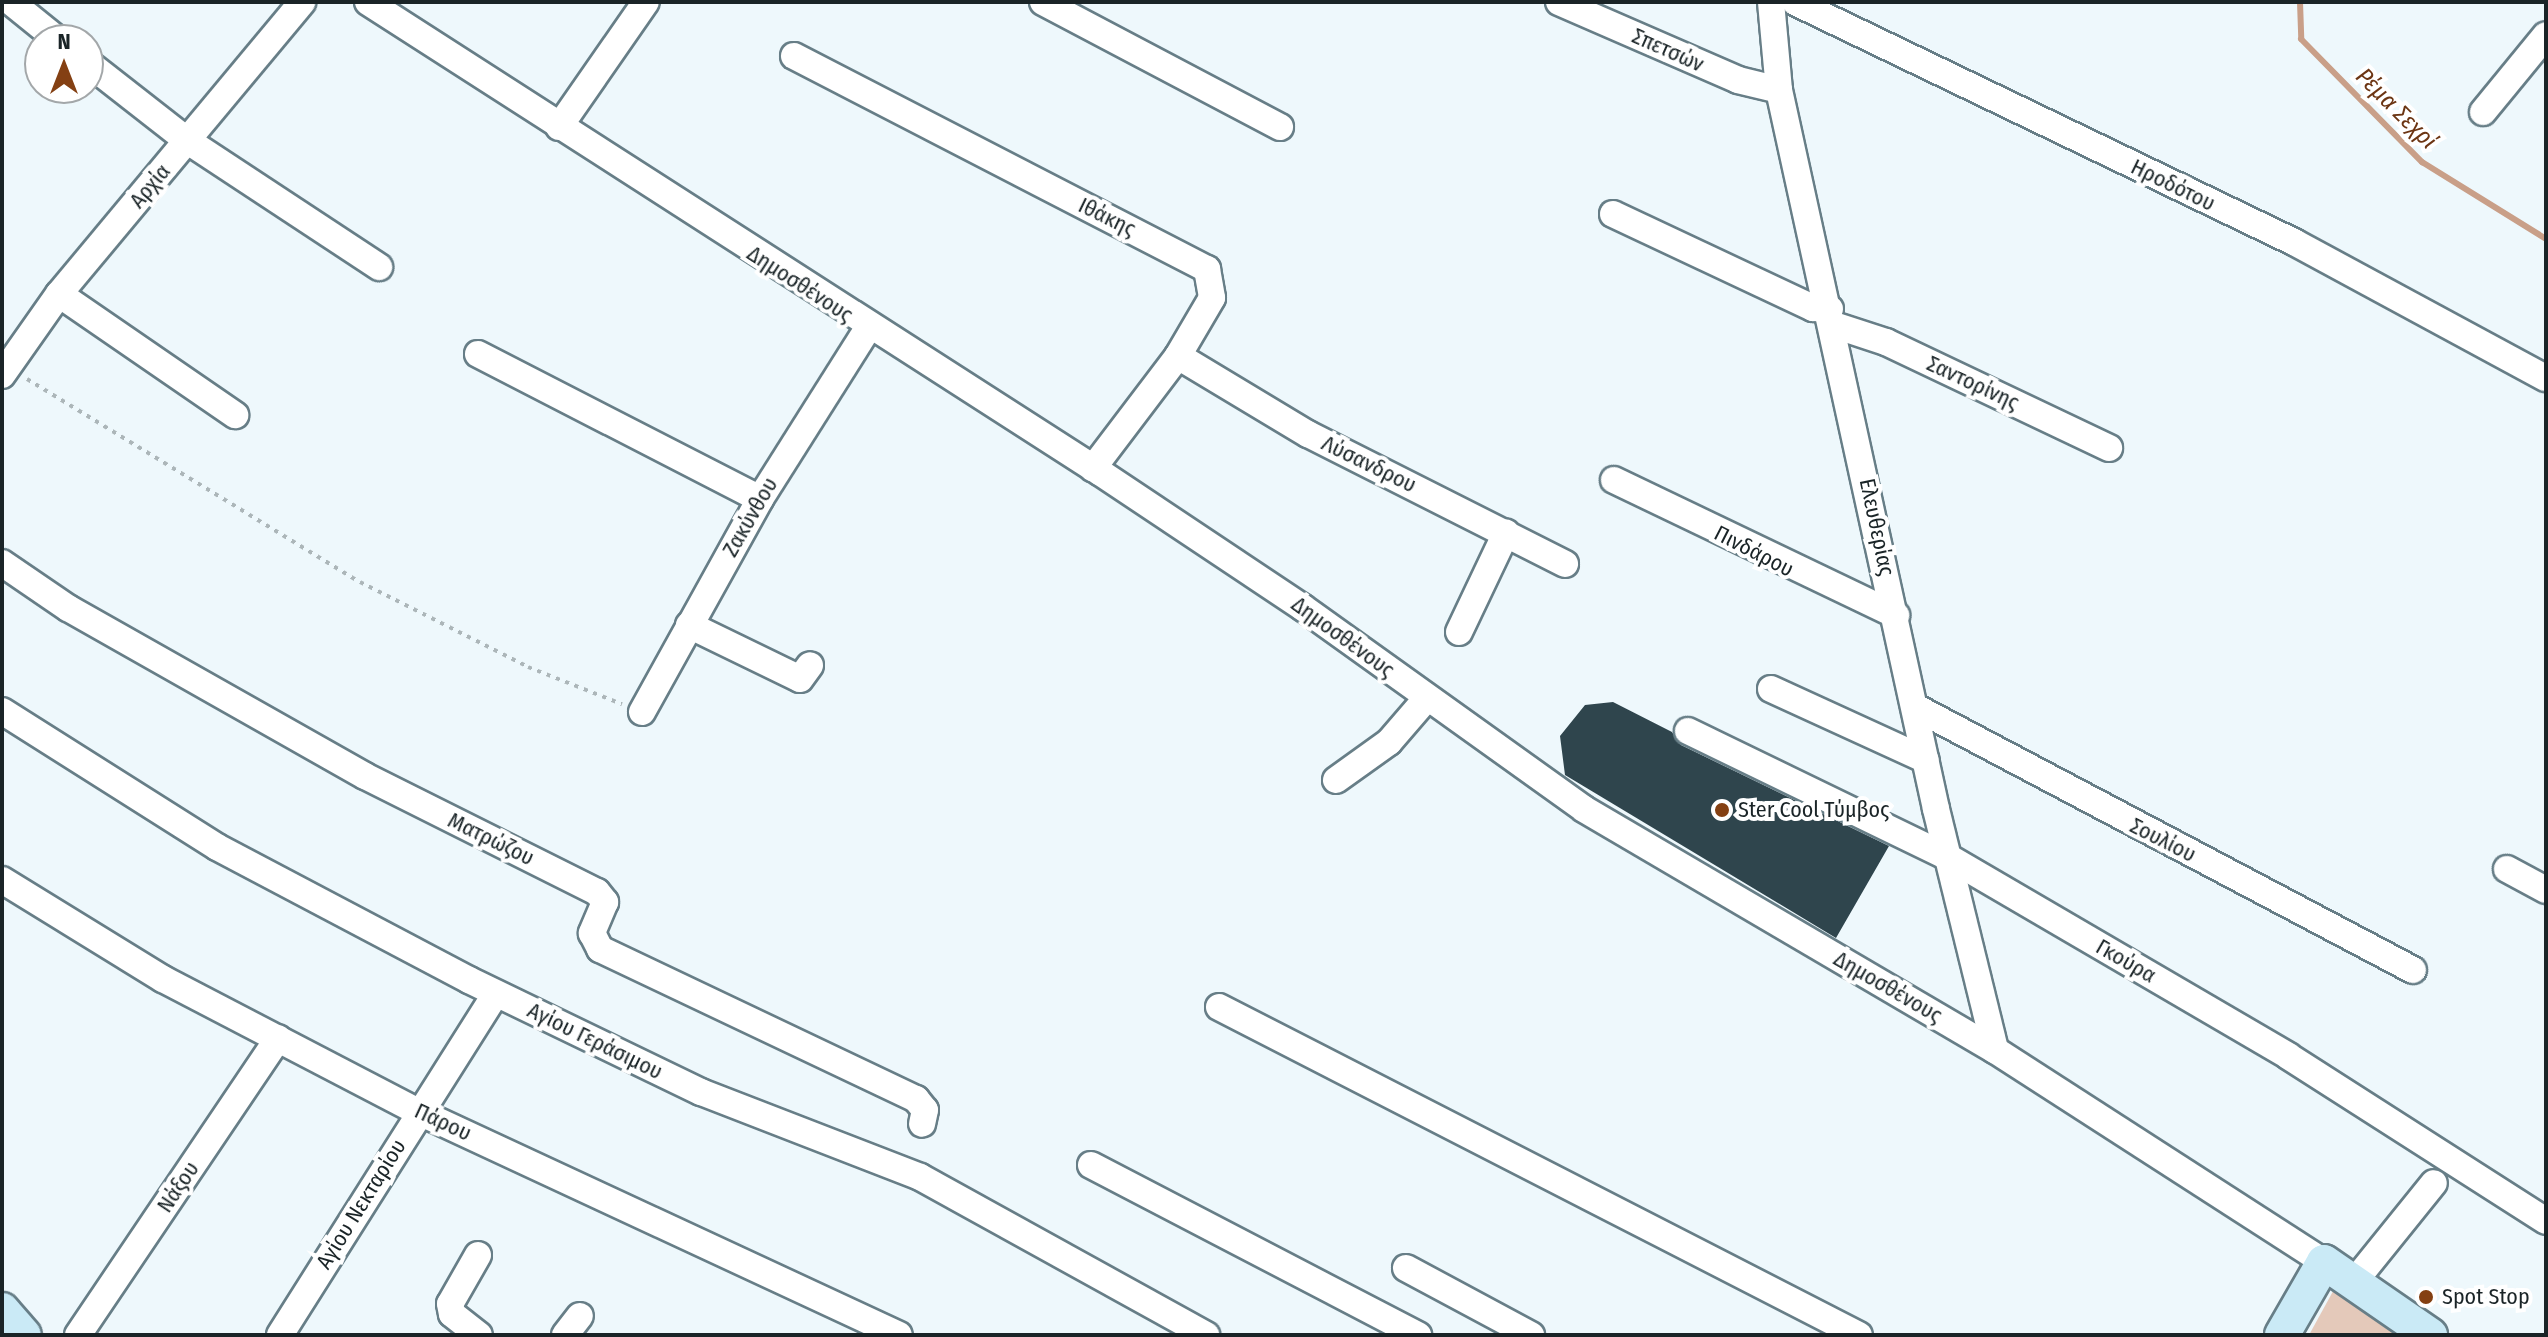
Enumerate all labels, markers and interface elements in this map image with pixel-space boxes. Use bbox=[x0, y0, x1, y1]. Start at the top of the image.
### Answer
street label: Σπετσών bbox=[1628, 23, 1708, 77]
north arrow bbox=[24, 24, 104, 104]
text: N bbox=[57, 28, 71, 55]
water label: Ρέμα Σεχρί bbox=[2349, 62, 2443, 156]
street label: Ηροδότου bbox=[2127, 153, 2219, 217]
street label: Αρχία bbox=[124, 159, 176, 213]
street label: Ιθάκης bbox=[1074, 192, 1140, 242]
street label: Δημοσθένους bbox=[742, 240, 858, 328]
street label: Σαντορίνης bbox=[1923, 350, 2023, 416]
street label: Λύσανδρου bbox=[1317, 430, 1421, 498]
street label: Ζακύνθου bbox=[717, 473, 783, 561]
street label: Ελευθερίας bbox=[1854, 476, 1900, 578]
street label: Πινδάρου bbox=[1710, 520, 1798, 582]
street label: Δημοσθένους bbox=[1286, 591, 1400, 683]
place label: Ster Cool Τύμβος bbox=[1738, 797, 1889, 823]
marker: Ster Cool Τύμβος bbox=[1713, 801, 1731, 819]
street label: Ματρώζου bbox=[444, 807, 538, 871]
street label: Σουλίου bbox=[2126, 812, 2200, 868]
street label: Γκούρα bbox=[2091, 933, 2161, 989]
street label: Δημοσθένους bbox=[1829, 945, 1947, 1029]
street label: Αγίου Γεράσιμου bbox=[523, 997, 667, 1085]
street label: Πάρου bbox=[410, 1097, 476, 1147]
street label: Αγίου Νεκταρίου bbox=[311, 1134, 411, 1274]
street label: Νάξου bbox=[151, 1157, 205, 1217]
place label: Spot Stop bbox=[2442, 1284, 2530, 1310]
marker: Spot Stop bbox=[2417, 1288, 2435, 1306]

